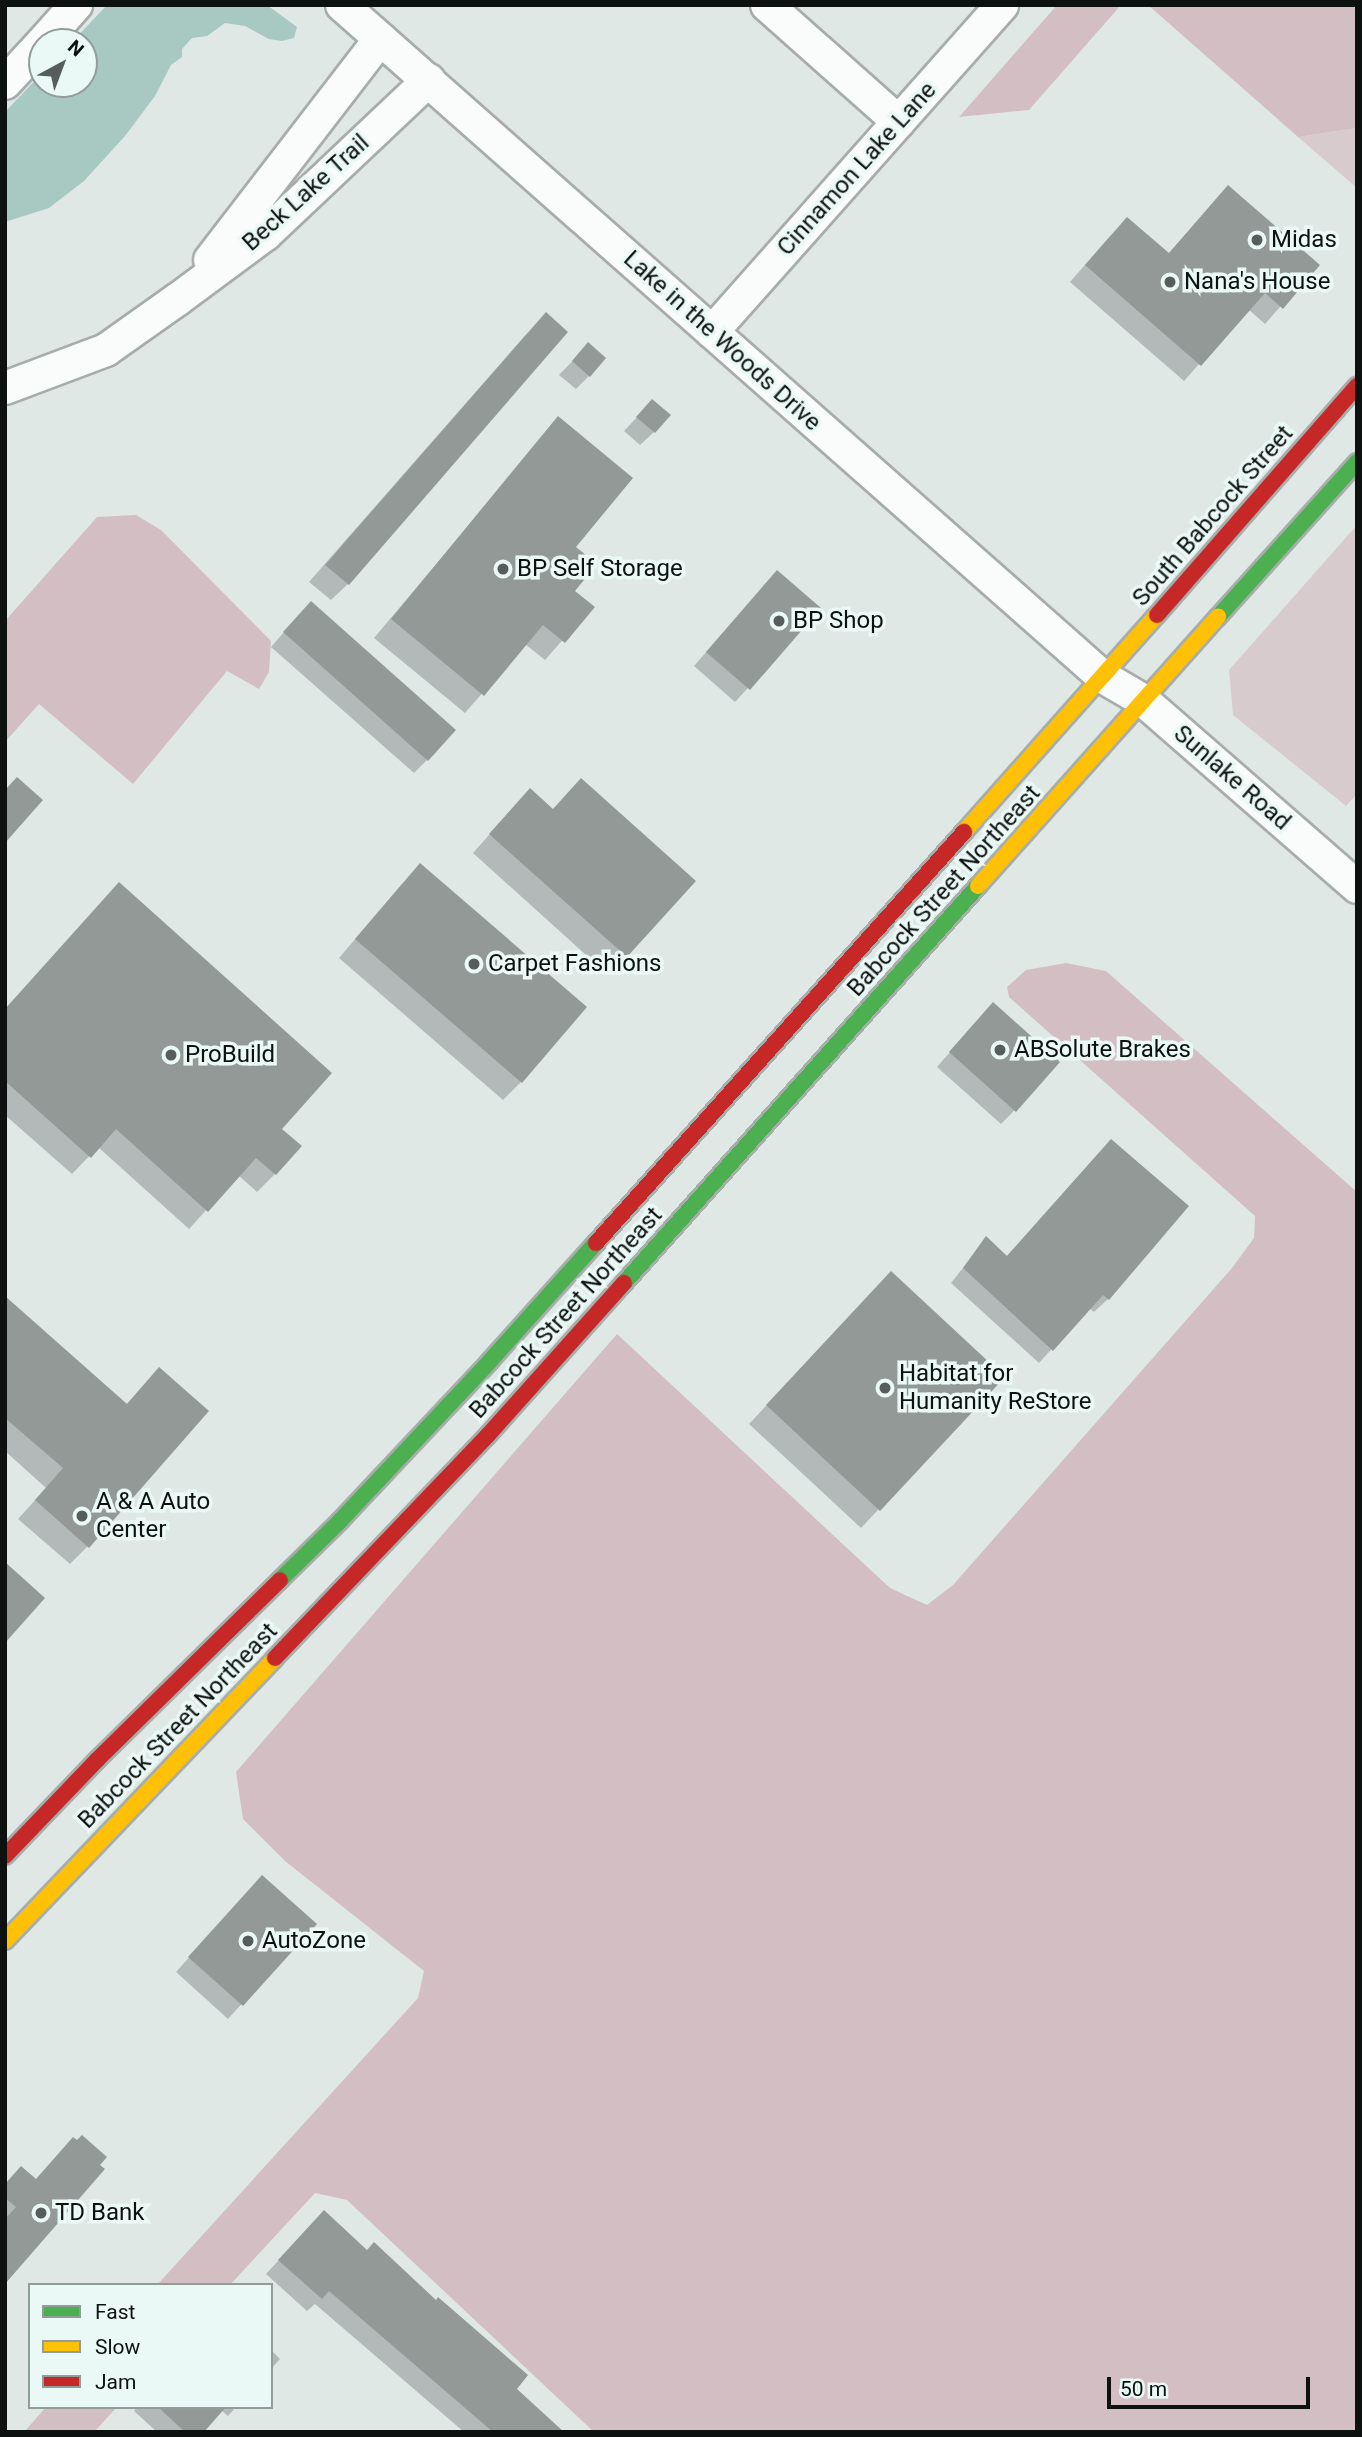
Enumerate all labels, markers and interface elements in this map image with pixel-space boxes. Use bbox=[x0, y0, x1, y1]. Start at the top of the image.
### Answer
north arrow bbox=[28, 28, 98, 98]
text: N bbox=[63, 35, 88, 61]
street label: Cinnamon Lake Lane bbox=[772, 76, 942, 262]
street label: Beck Lake Trail bbox=[237, 129, 375, 257]
place label: Midas bbox=[1271, 226, 1337, 254]
marker: Midas bbox=[1249, 232, 1265, 248]
street label: Lake in the Woods Drive bbox=[617, 245, 827, 437]
place label: Nana's House bbox=[1184, 268, 1330, 296]
marker: Nana's House bbox=[1162, 274, 1178, 290]
street label: South Babcock Street bbox=[1127, 420, 1299, 612]
place label: BP Self Storage bbox=[517, 555, 683, 583]
marker: BP Self Storage bbox=[495, 561, 511, 577]
place label: BP Shop bbox=[793, 607, 884, 635]
marker: BP Shop bbox=[771, 613, 787, 629]
street label: Sunlake Road bbox=[1168, 719, 1296, 837]
street label: Babcock Street Northeast bbox=[842, 779, 1046, 1003]
place label: Carpet Fashions bbox=[488, 950, 662, 978]
marker: Carpet Fashions bbox=[466, 956, 482, 972]
place label: ABSolute Brakes bbox=[1014, 1036, 1191, 1064]
place label: ProBuild bbox=[185, 1041, 275, 1069]
marker: ABSolute Brakes bbox=[992, 1042, 1008, 1058]
marker: ProBuild bbox=[163, 1047, 179, 1063]
street label: Babcock Street Northeast bbox=[464, 1201, 668, 1425]
place label: Habitat for Humanity ReStore bbox=[899, 1360, 1091, 1416]
marker: Habitat for Humanity ReStore bbox=[877, 1380, 893, 1396]
place label: A & A Auto Center bbox=[96, 1488, 210, 1544]
marker: A & A Auto Center bbox=[74, 1508, 90, 1524]
street label: Babcock Street Northeast bbox=[72, 1617, 284, 1835]
place label: AutoZone bbox=[262, 1927, 366, 1955]
marker: AutoZone bbox=[240, 1933, 256, 1949]
place label: TD Bank bbox=[55, 2199, 144, 2227]
marker: TD Bank bbox=[33, 2205, 49, 2221]
legend bbox=[28, 2283, 273, 2409]
text: Fast bbox=[95, 2300, 135, 2324]
text: Slow bbox=[95, 2335, 140, 2359]
scale bar bbox=[1110, 2364, 1313, 2408]
text: Jam bbox=[95, 2370, 136, 2394]
text: 50 m bbox=[1120, 2377, 1167, 2401]

